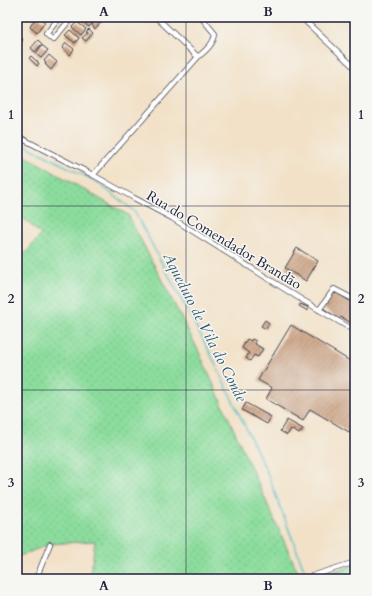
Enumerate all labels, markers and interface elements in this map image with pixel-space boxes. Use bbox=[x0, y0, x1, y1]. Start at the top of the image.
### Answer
text: A bbox=[99, 3, 109, 21]
text: B bbox=[263, 3, 273, 21]
text: 1 bbox=[8, 106, 14, 124]
text: 1 bbox=[358, 106, 364, 124]
street label: Rua do Comendador Brandão bbox=[143, 186, 305, 294]
water label: Aqueduto de Vila do Conde bbox=[158, 248, 251, 405]
text: 2 bbox=[8, 290, 15, 308]
text: 2 bbox=[358, 290, 365, 308]
text: 3 bbox=[8, 474, 15, 492]
text: 3 bbox=[358, 474, 365, 492]
text: A bbox=[99, 577, 109, 595]
text: B bbox=[263, 577, 273, 595]

